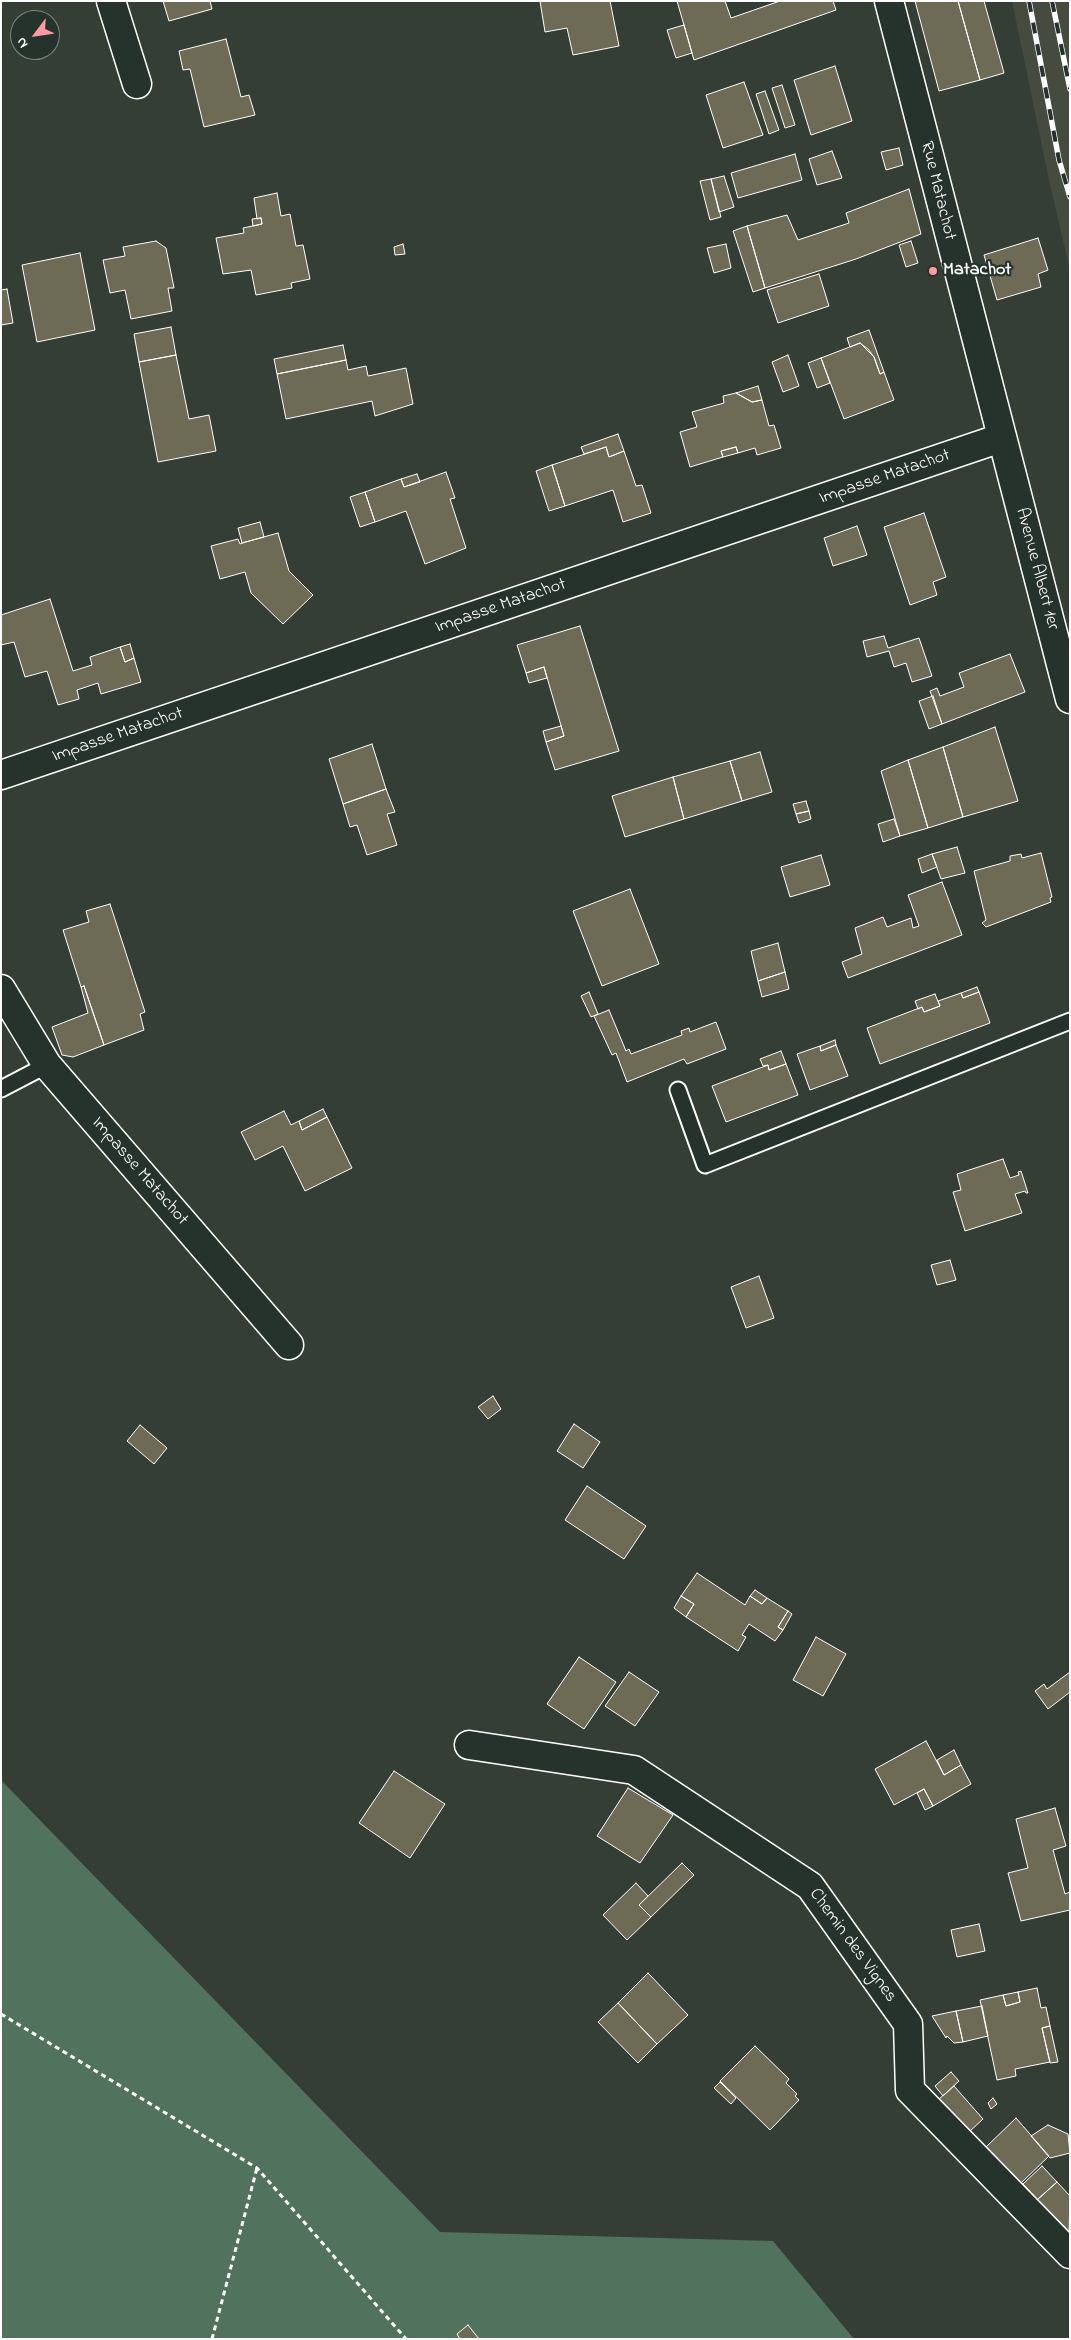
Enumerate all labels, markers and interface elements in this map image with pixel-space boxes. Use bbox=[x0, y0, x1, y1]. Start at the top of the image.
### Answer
north arrow bbox=[10, 10, 60, 60]
text: N bbox=[11, 33, 34, 52]
street label: Rue Matachot bbox=[914, 139, 960, 243]
place label: Matachot bbox=[943, 260, 1011, 282]
marker: Matachot bbox=[927, 265, 939, 277]
street label: Impasse Matachot bbox=[817, 445, 953, 511]
street label: Avenue Albert 1er bbox=[1009, 506, 1063, 632]
street label: Impasse Matachot bbox=[433, 574, 569, 640]
street label: Impasse Matachot bbox=[50, 703, 186, 769]
street label: Impasse Matachot bbox=[86, 1113, 192, 1231]
street label: Chemin des Vignes bbox=[803, 1885, 901, 2007]

